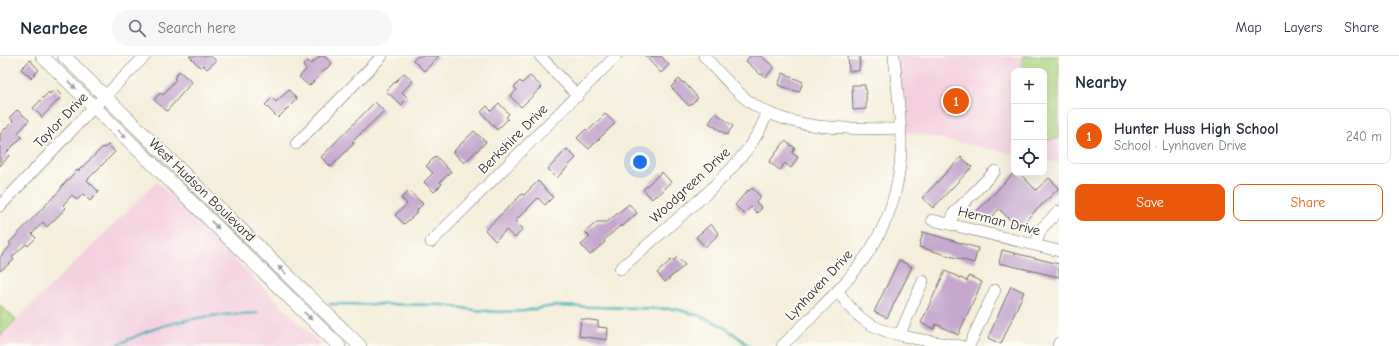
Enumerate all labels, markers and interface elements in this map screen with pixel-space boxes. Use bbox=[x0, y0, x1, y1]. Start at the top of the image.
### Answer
search box bbox=[112, 10, 392, 46]
text: Nearbee bbox=[20, 17, 88, 39]
icon: search bbox=[126, 17, 148, 39]
text: Search here bbox=[158, 19, 236, 37]
text: Map bbox=[1235, 19, 1262, 36]
text: Layers bbox=[1284, 19, 1322, 36]
text: Share bbox=[1344, 19, 1379, 36]
map controls bbox=[1011, 68, 1047, 176]
button: + bbox=[1011, 68, 1047, 104]
text: Nearby bbox=[1075, 73, 1126, 92]
one-way arrow bbox=[67, 80, 77, 90]
pin: 1 bbox=[943, 86, 969, 116]
street label: Taylor Drive bbox=[30, 89, 92, 151]
street label: Berkshire Drive bbox=[475, 101, 551, 177]
button: − bbox=[1011, 104, 1047, 140]
text: Hunter Huss High School bbox=[1114, 120, 1279, 138]
one-way arrow bbox=[117, 129, 127, 139]
text: 1 bbox=[1086, 129, 1092, 144]
text: 240 m bbox=[1346, 129, 1382, 144]
street label: West Hudson Boulevard bbox=[145, 135, 259, 245]
text: School · Lynhaven Drive bbox=[1114, 138, 1246, 153]
button: locate bbox=[1011, 140, 1047, 176]
street label: Woodgreen Drive bbox=[646, 144, 734, 226]
your location bbox=[630, 152, 650, 172]
button: Save bbox=[1075, 184, 1225, 221]
button: Share bbox=[1233, 184, 1383, 221]
street label: Herman Drive bbox=[956, 203, 1042, 239]
one-way arrow bbox=[210, 221, 220, 230]
street label: Lynhaven Drive bbox=[782, 246, 856, 324]
one-way arrow bbox=[277, 265, 287, 275]
one-way arrow bbox=[303, 311, 313, 321]

